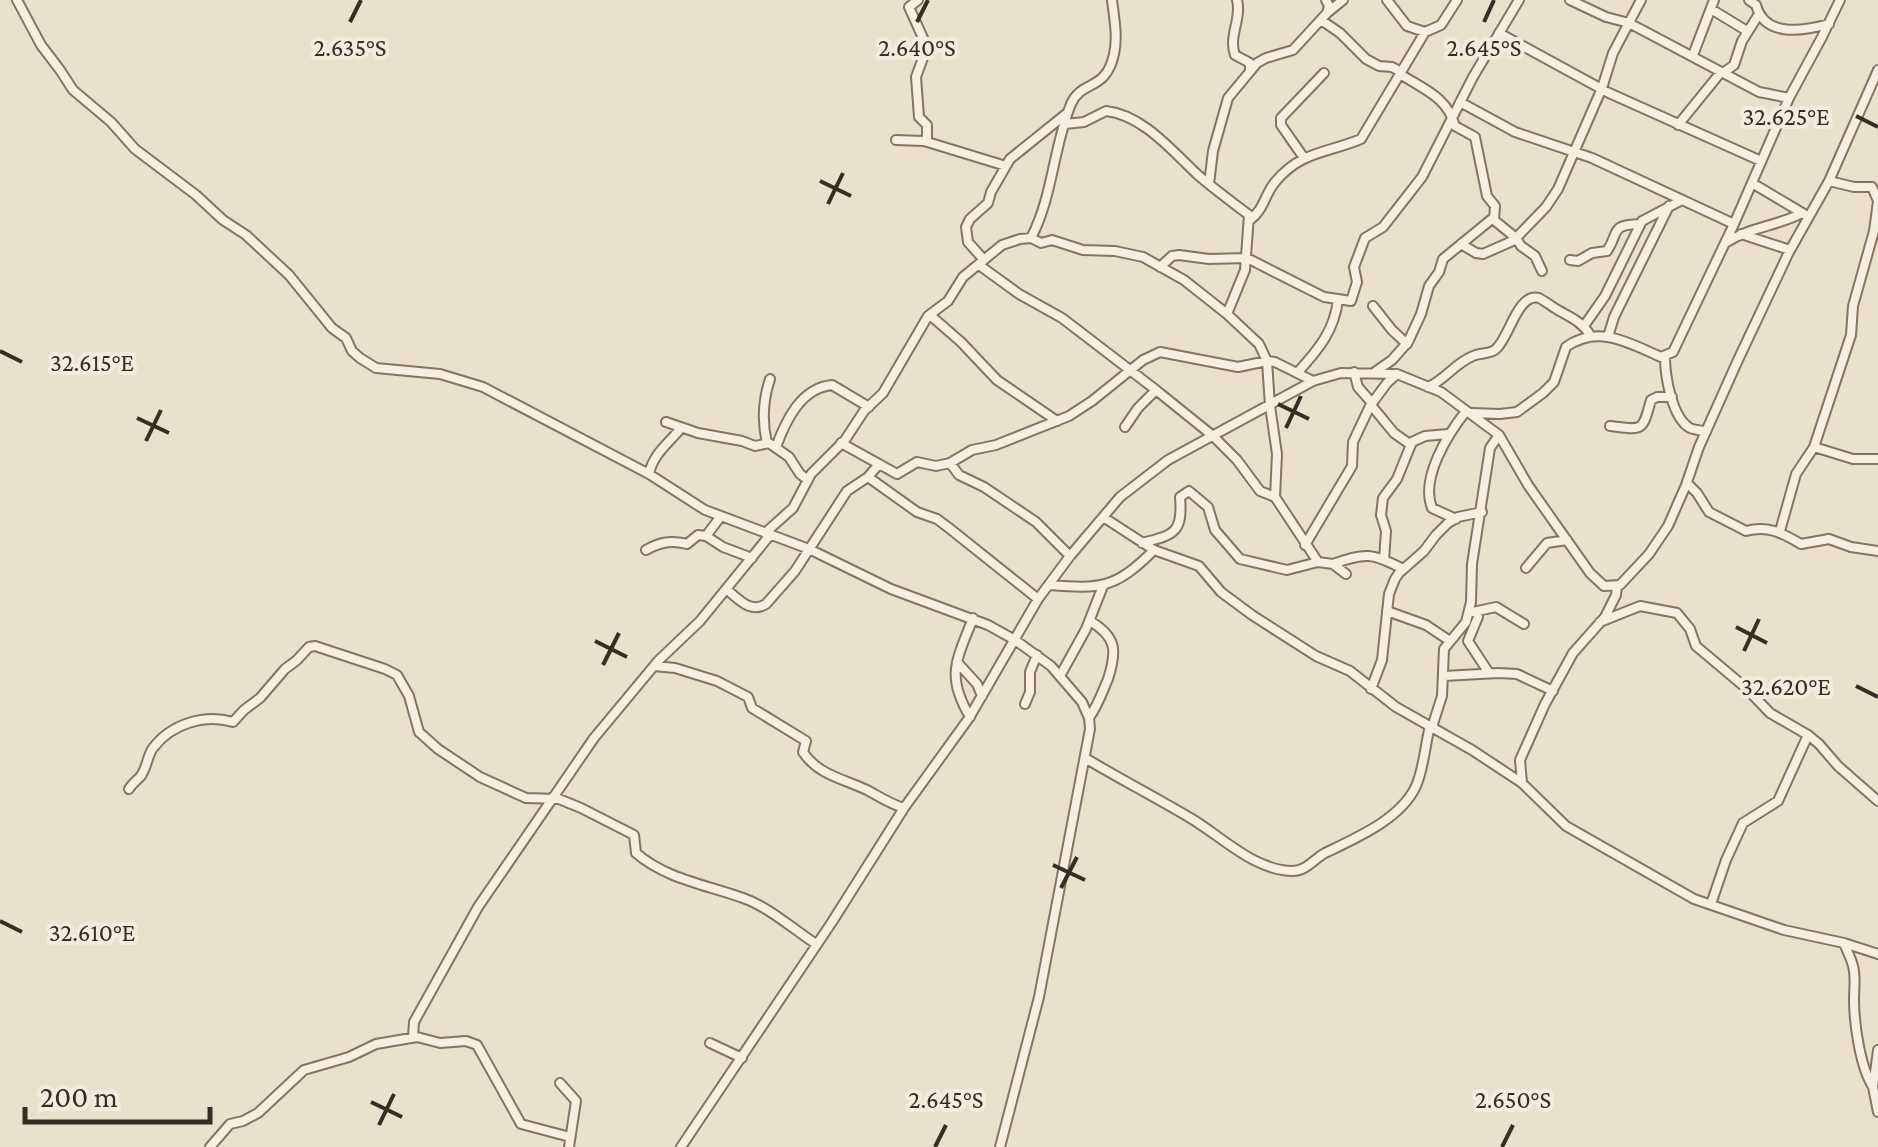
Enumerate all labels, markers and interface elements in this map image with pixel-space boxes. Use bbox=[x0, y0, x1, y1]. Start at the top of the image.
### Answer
text: 2.635°S bbox=[313, 34, 387, 61]
text: 2.640°S bbox=[878, 34, 956, 61]
text: 2.645°S bbox=[1447, 34, 1521, 61]
text: 32.625°E bbox=[1742, 103, 1830, 130]
text: 32.615°E bbox=[50, 349, 134, 376]
text: 32.620°E bbox=[1741, 673, 1831, 700]
text: 32.610°E bbox=[49, 919, 135, 946]
scale bar bbox=[25, 1062, 210, 1124]
text: 200 m bbox=[40, 1080, 118, 1113]
text: 2.645°S bbox=[909, 1086, 983, 1113]
text: 2.650°S bbox=[1475, 1086, 1551, 1113]

